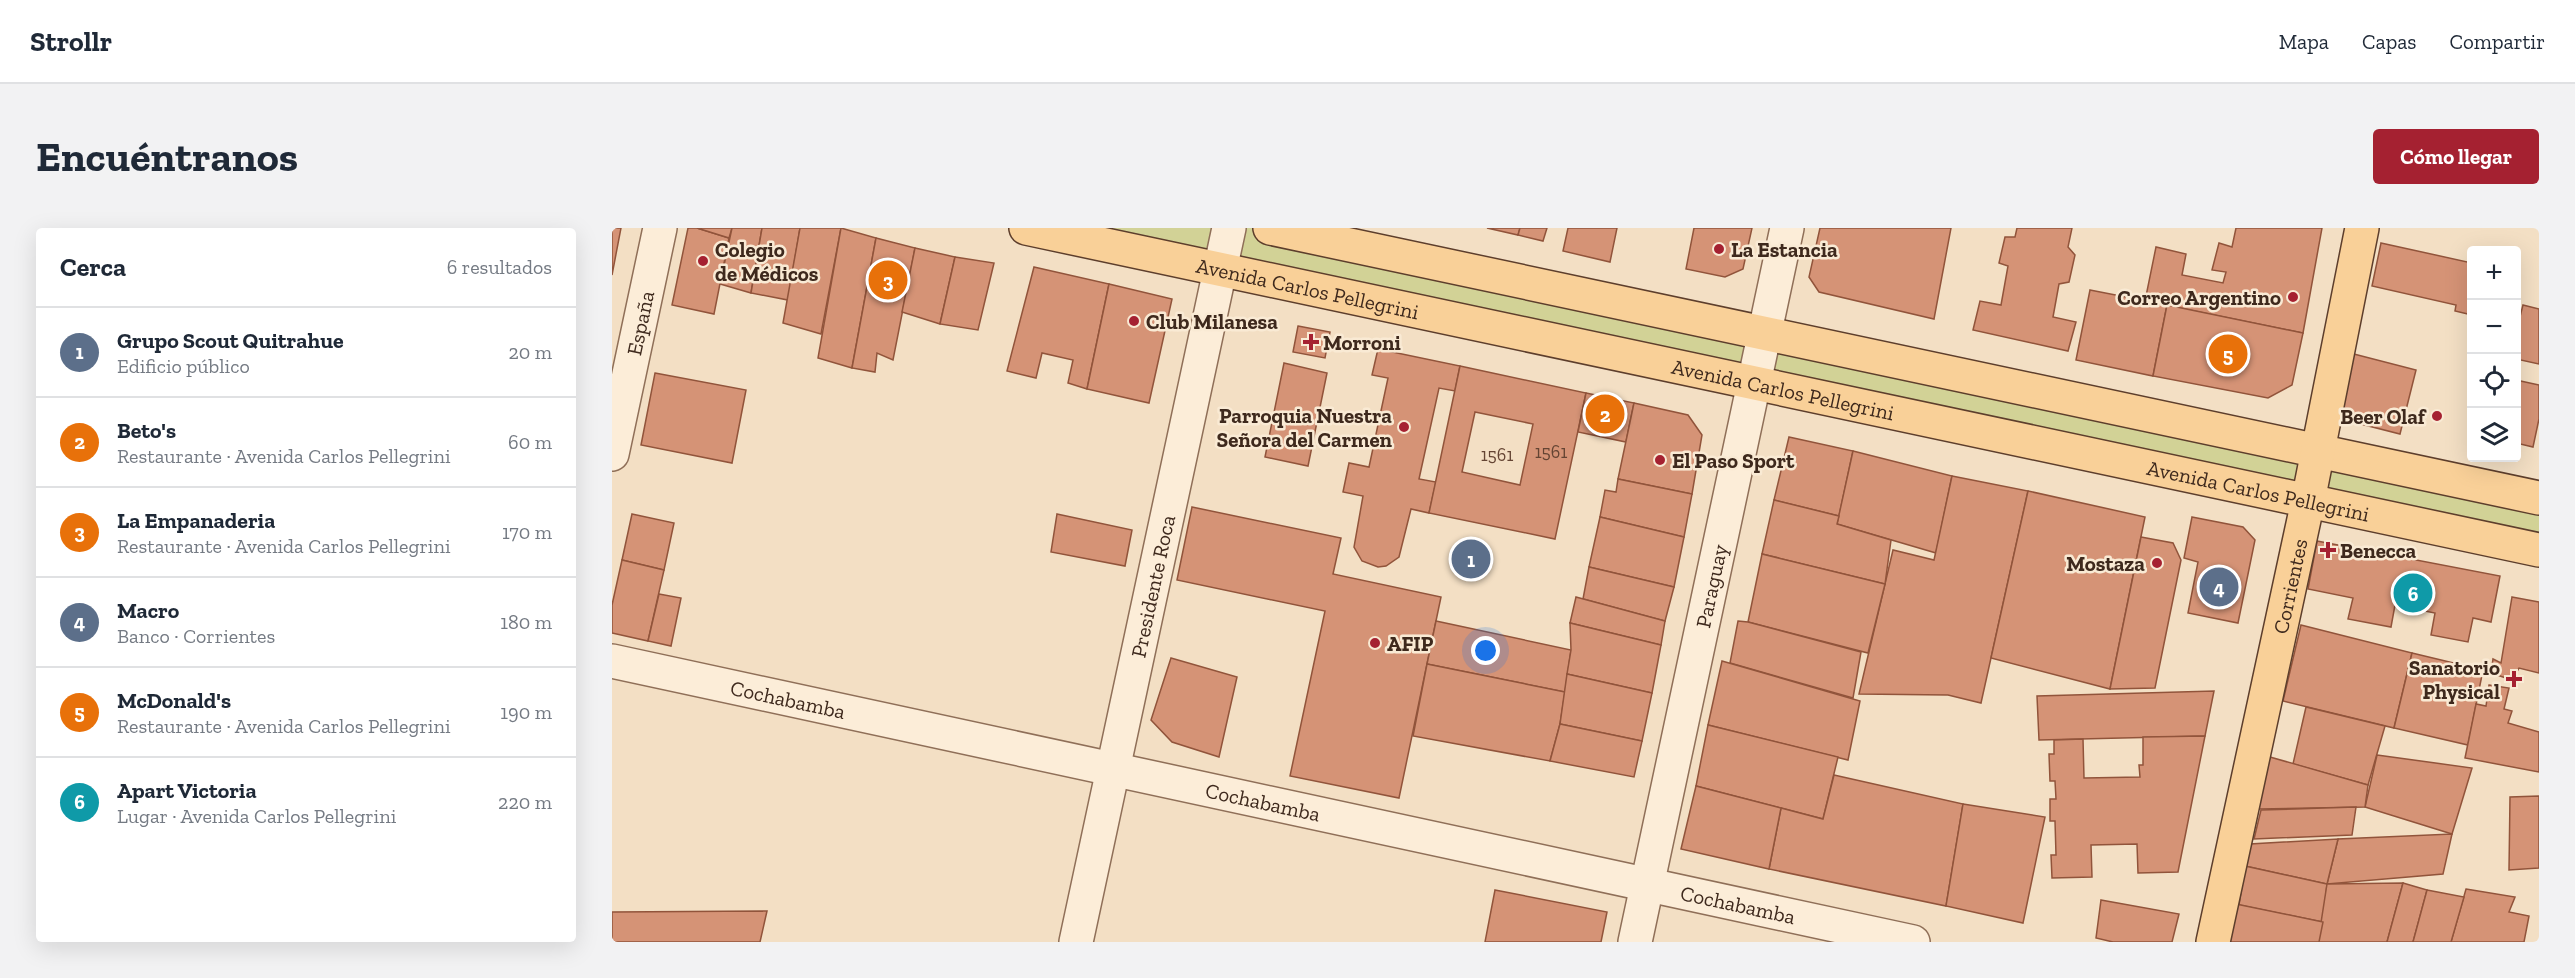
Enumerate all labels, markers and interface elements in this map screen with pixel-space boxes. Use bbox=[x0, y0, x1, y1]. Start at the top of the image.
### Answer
text: Strollr bbox=[30, 25, 112, 58]
text: Mapa bbox=[2279, 29, 2329, 54]
text: Capas bbox=[2362, 29, 2417, 54]
text: Compartir bbox=[2450, 29, 2545, 54]
button: Cómo llegar bbox=[2373, 129, 2539, 184]
text: Encuéntranos bbox=[36, 131, 298, 182]
place label: Colegio de Médicos bbox=[715, 237, 819, 286]
place label: La Estancia bbox=[1731, 237, 1838, 262]
marker: La Estancia bbox=[1712, 242, 1726, 256]
map controls bbox=[2467, 246, 2521, 462]
button: + bbox=[2467, 246, 2521, 300]
text: Cerca bbox=[60, 251, 126, 283]
street label: Avenida Carlos Pellegrini bbox=[1194, 252, 1421, 324]
marker: Colegio de Médicos bbox=[696, 254, 710, 268]
text: 6 resultados bbox=[447, 255, 552, 279]
pin: 3 bbox=[868, 257, 908, 302]
place label: Correo Argentino bbox=[2117, 285, 2281, 310]
street label: España bbox=[621, 288, 659, 358]
marker: Correo Argentino bbox=[2286, 290, 2300, 304]
button: − bbox=[2467, 300, 2521, 354]
place label: Club Milanesa bbox=[1146, 309, 1278, 334]
marker: Club Milanesa bbox=[1127, 314, 1141, 328]
text: Grupo Scout Quitrahue bbox=[117, 327, 344, 354]
place label: Morroni bbox=[1323, 330, 1401, 355]
pin: 5 bbox=[2208, 332, 2248, 376]
marker: Morroni bbox=[1304, 335, 1318, 349]
text: 1 bbox=[75, 340, 84, 364]
text: 20 m bbox=[508, 340, 552, 364]
street label: Avenida Carlos Pellegrini bbox=[1670, 353, 1897, 425]
text: Edificio público bbox=[117, 354, 250, 378]
button: locate bbox=[2467, 354, 2521, 408]
pin: 2 bbox=[1586, 392, 1624, 436]
place label: Parroquia Nuestra Señora del Carmen bbox=[1216, 403, 1393, 452]
place label: Beer Olaf bbox=[2340, 404, 2427, 429]
button: layers bbox=[2467, 408, 2521, 462]
marker: Beer Olaf bbox=[2430, 409, 2444, 423]
text: Beto's bbox=[117, 417, 176, 444]
marker: Parroquia Nuestra Señora del Carmen bbox=[1397, 420, 1411, 434]
text: 2 bbox=[74, 430, 85, 454]
text: 60 m bbox=[508, 430, 552, 454]
house number: 1561 bbox=[1535, 441, 1567, 463]
text: Restaurante · Avenida Carlos Pellegrini bbox=[117, 444, 451, 468]
house number: 1561 bbox=[1481, 444, 1513, 466]
place label: El Paso Sport bbox=[1672, 448, 1795, 473]
marker: El Paso Sport bbox=[1653, 453, 1667, 467]
street label: Avenida Carlos Pellegrini bbox=[2145, 454, 2372, 526]
text: La Empanaderia bbox=[117, 507, 275, 534]
street label: Presidente Roca bbox=[1125, 513, 1180, 660]
text: 3 bbox=[74, 520, 85, 544]
text: 170 m bbox=[502, 520, 552, 544]
text: Restaurante · Avenida Carlos Pellegrini bbox=[117, 534, 451, 558]
pin: 1 bbox=[1452, 536, 1490, 582]
street label: Corrientes bbox=[2267, 536, 2312, 636]
place label: Benecca bbox=[2340, 538, 2417, 563]
street label: Paraguay bbox=[1690, 542, 1732, 630]
marker: Benecca bbox=[2321, 543, 2335, 557]
place label: Mostaza bbox=[2066, 551, 2145, 576]
marker: Mostaza bbox=[2150, 556, 2164, 570]
pin: 4 bbox=[2200, 564, 2238, 610]
pin: 6 bbox=[2394, 570, 2432, 616]
text: Macro bbox=[117, 597, 179, 624]
text: 4 bbox=[74, 610, 85, 634]
text: 180 m bbox=[500, 610, 552, 634]
text: Banco · Corrientes bbox=[117, 624, 275, 648]
place label: AFIP bbox=[1387, 631, 1434, 656]
marker: AFIP bbox=[1368, 636, 1382, 650]
your location bbox=[1471, 636, 1500, 665]
place label: Sanatorio Physical bbox=[2409, 655, 2500, 704]
marker: Sanatorio Physical bbox=[2505, 670, 2523, 688]
street label: Cochabamba bbox=[728, 674, 848, 724]
text: McDonald's bbox=[117, 687, 231, 714]
text: 5 bbox=[74, 700, 85, 724]
text: 190 m bbox=[500, 700, 552, 724]
text: Restaurante · Avenida Carlos Pellegrini bbox=[117, 714, 451, 738]
text: Apart Victoria bbox=[117, 777, 257, 804]
street label: Cochabamba bbox=[1203, 777, 1323, 826]
text: 6 bbox=[74, 790, 85, 814]
text: 220 m bbox=[498, 790, 552, 814]
text: Lugar · Avenida Carlos Pellegrini bbox=[117, 804, 396, 828]
street label: Cochabamba bbox=[1678, 880, 1798, 929]

